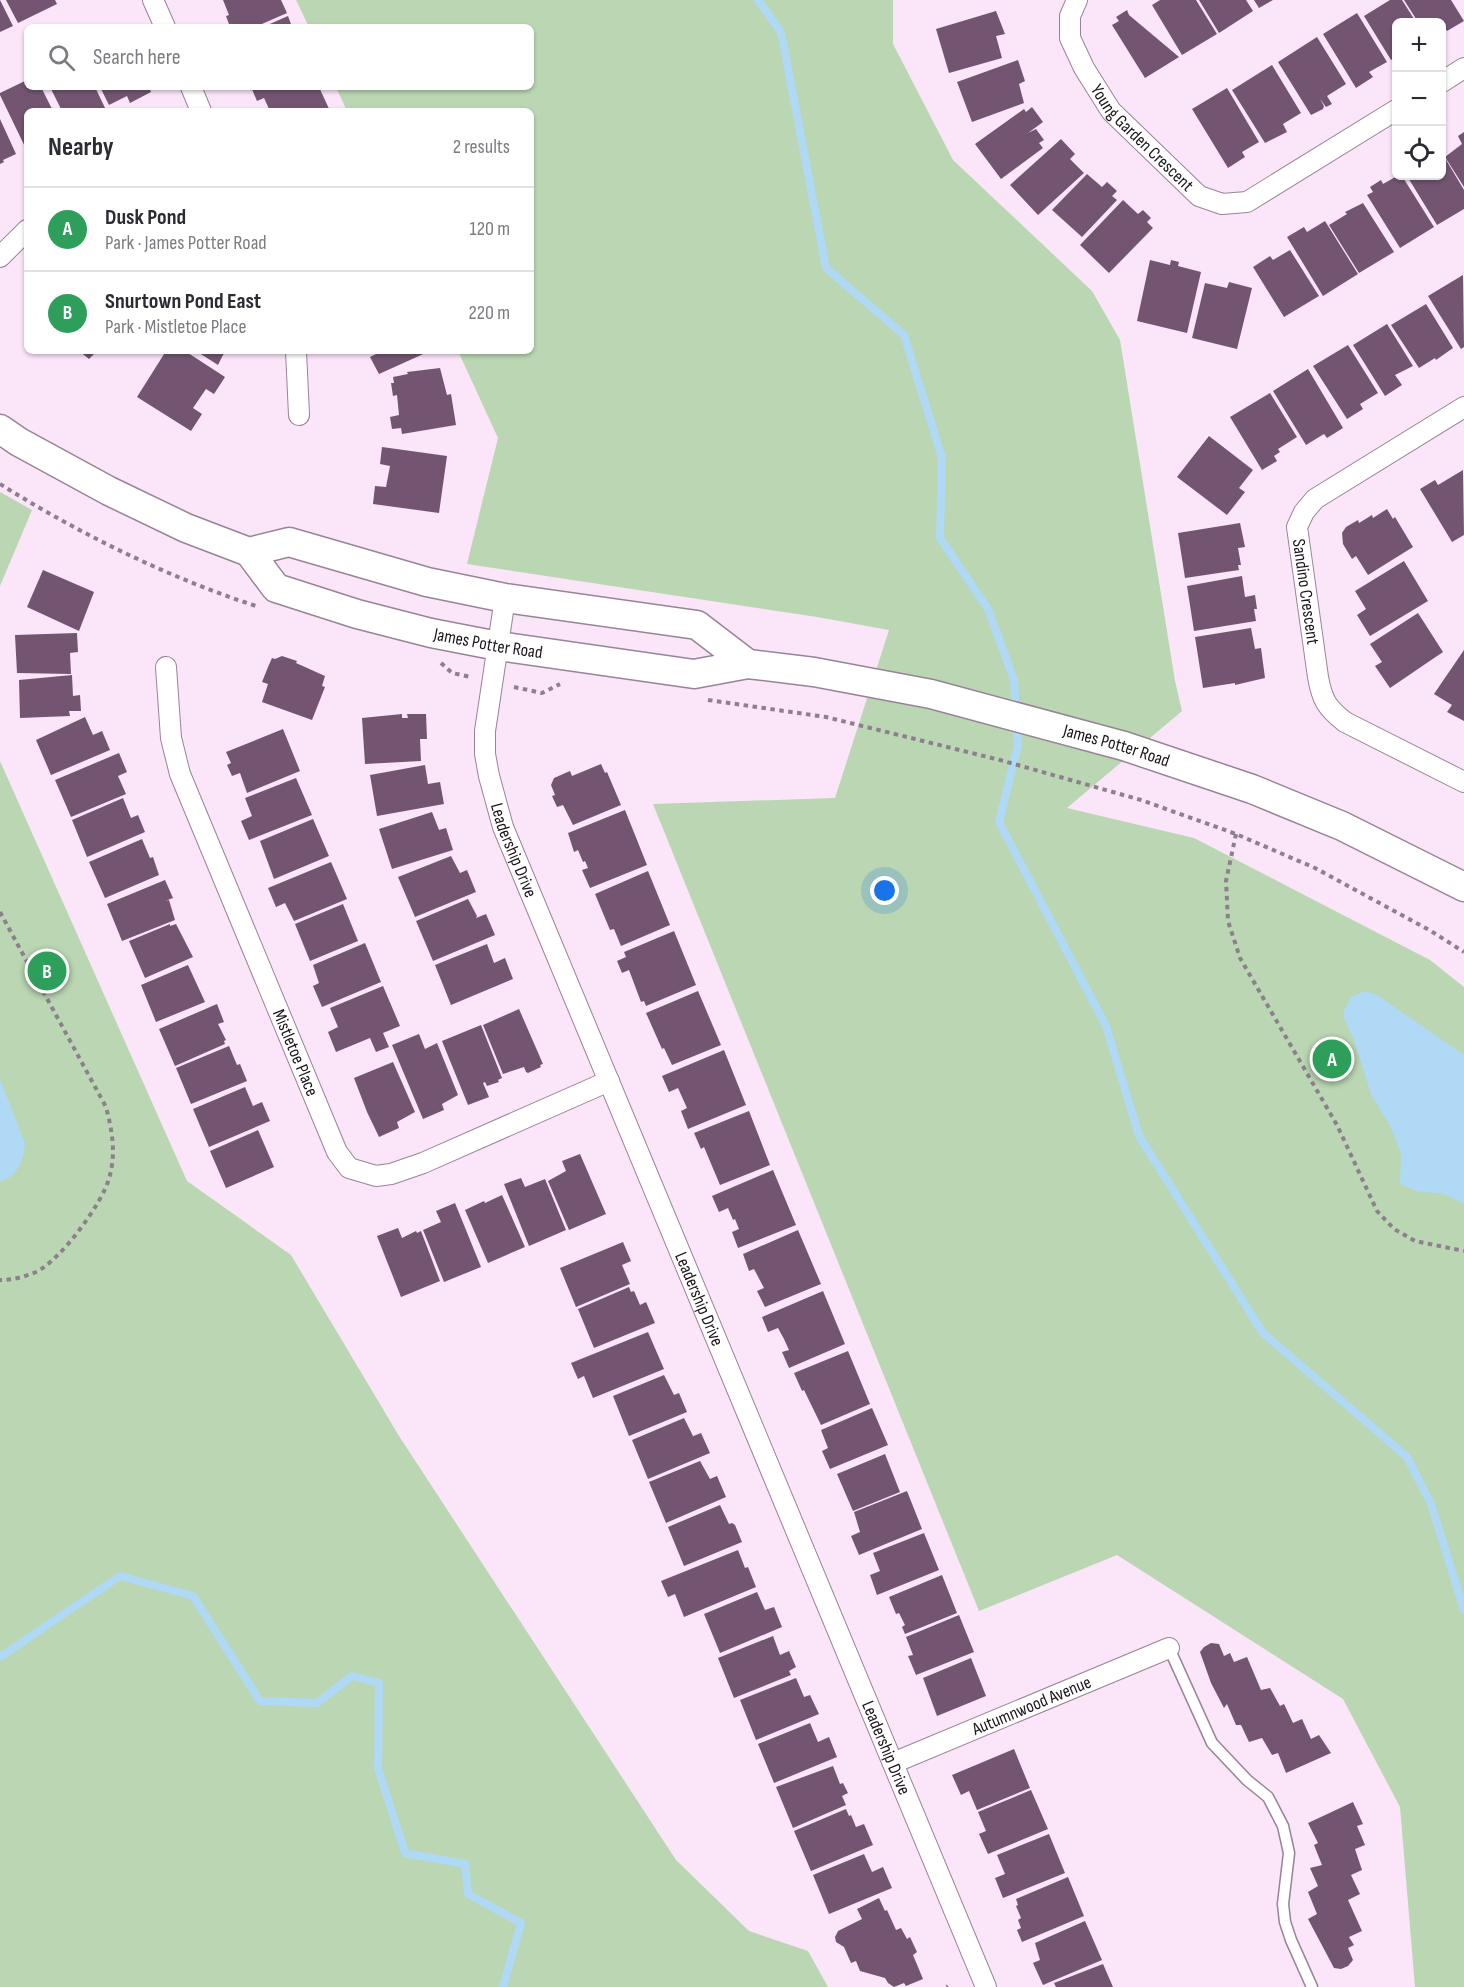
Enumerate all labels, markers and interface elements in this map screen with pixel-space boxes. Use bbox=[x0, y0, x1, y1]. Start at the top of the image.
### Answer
map controls bbox=[1392, 18, 1446, 180]
button: + bbox=[1392, 18, 1446, 72]
search box bbox=[24, 24, 534, 90]
icon: search bbox=[45, 41, 78, 74]
text: Search here bbox=[93, 44, 180, 71]
button: − bbox=[1392, 72, 1446, 126]
street label: Young Garden Crescent bbox=[1086, 80, 1198, 196]
button: locate bbox=[1392, 126, 1446, 180]
text: Nearby bbox=[48, 132, 114, 163]
text: 2 results bbox=[453, 135, 510, 159]
text: Dusk Pond bbox=[105, 204, 186, 231]
text: A bbox=[63, 217, 72, 241]
text: 120 m bbox=[470, 217, 510, 241]
text: Park · James Potter Road bbox=[105, 231, 267, 255]
text: Snurtown Pond East bbox=[105, 288, 261, 315]
text: B bbox=[63, 301, 72, 325]
text: 220 m bbox=[469, 301, 510, 325]
text: Park · Mistletoe Place bbox=[105, 315, 246, 339]
street label: Sandino Crescent bbox=[1288, 538, 1324, 646]
street label: James Potter Road bbox=[431, 623, 544, 663]
street label: James Potter Road bbox=[1060, 719, 1173, 771]
street label: Leadership Drive bbox=[486, 801, 542, 900]
your location bbox=[870, 876, 899, 905]
pin: B bbox=[28, 948, 66, 994]
street label: Mistletoe Place bbox=[268, 1006, 323, 1099]
pin: A bbox=[1312, 1036, 1352, 1082]
street label: Leadership Drive bbox=[671, 1249, 728, 1349]
street label: Autumnwood Avenue bbox=[968, 1671, 1094, 1740]
street label: Leadership Drive bbox=[857, 1698, 915, 1798]

